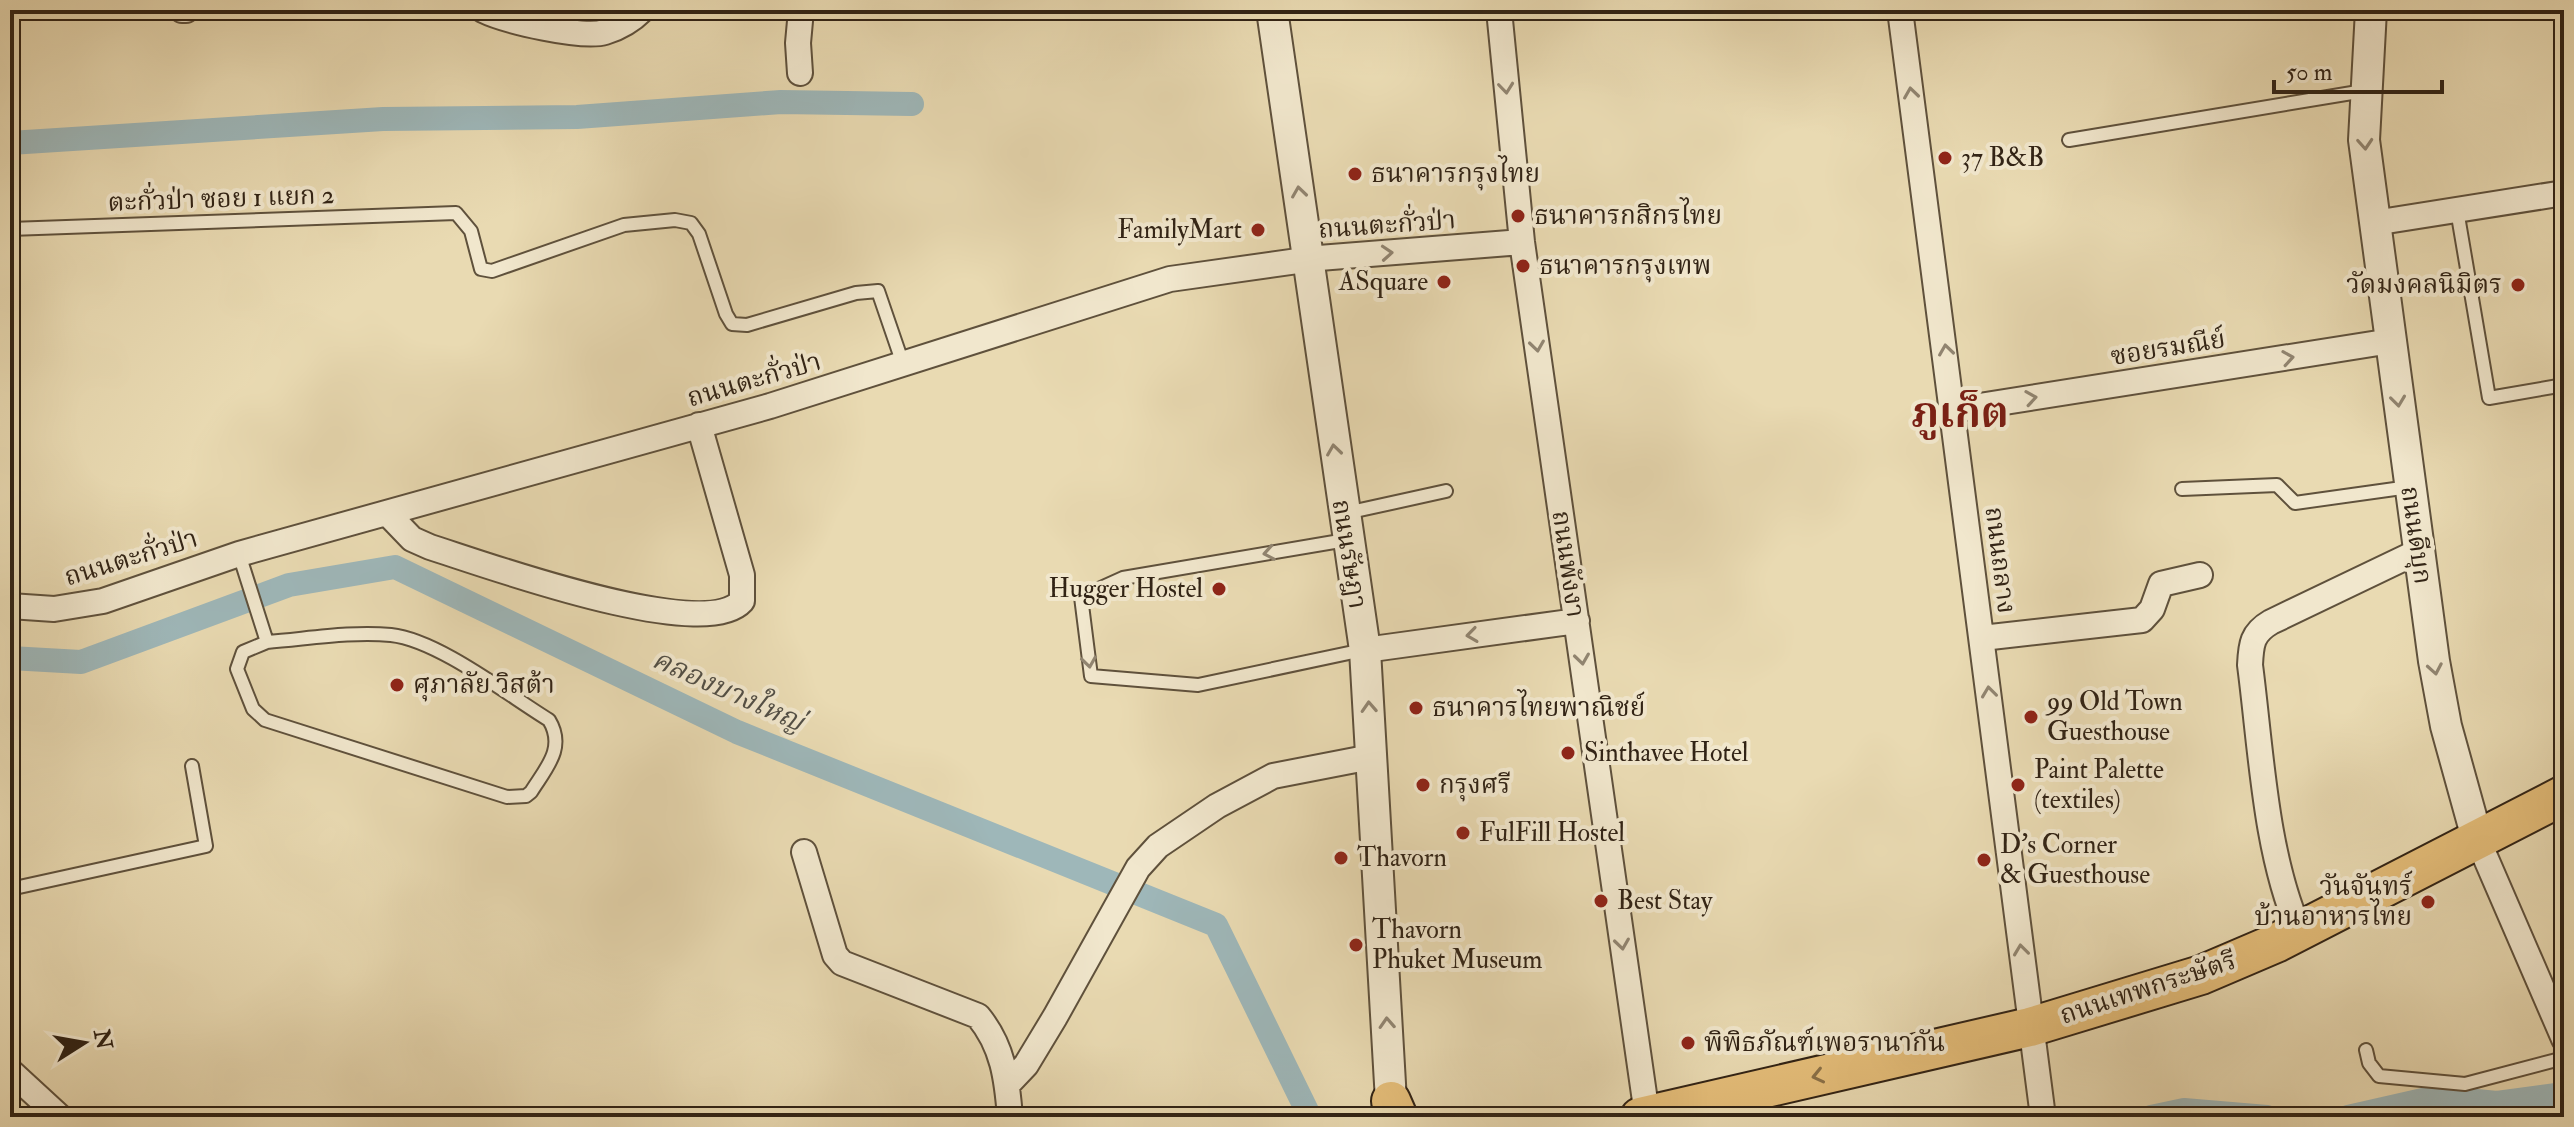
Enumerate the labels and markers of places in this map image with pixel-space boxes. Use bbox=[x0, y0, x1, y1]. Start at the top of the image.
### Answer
place label: 37 B&B bbox=[1961, 142, 2044, 174]
marker: 37 B&B bbox=[1936, 149, 1954, 167]
place label: ธนาคารกรุงไทย bbox=[1371, 155, 1540, 191]
marker: ธนาคารกรุงไทย bbox=[1346, 165, 1364, 183]
place label: ธนาคารกสิกรไทย bbox=[1534, 197, 1722, 232]
marker: ธนาคารกสิกรไทย bbox=[1509, 207, 1527, 225]
place label: FamilyMart bbox=[1117, 214, 1242, 246]
marker: FamilyMart bbox=[1249, 221, 1267, 239]
place label: ธนาคารกรุงเทพ bbox=[1539, 250, 1711, 283]
marker: ธนาคารกรุงเทพ bbox=[1514, 257, 1532, 275]
place label: ASquare bbox=[1338, 266, 1428, 298]
place label: วัดมงคลนิมิตร bbox=[2346, 269, 2502, 301]
marker: ASquare bbox=[1435, 273, 1453, 291]
marker: วัดมงคลนิมิตร bbox=[2509, 276, 2527, 294]
place label: Hugger Hostel bbox=[1049, 573, 1203, 605]
marker: Hugger Hostel bbox=[1210, 580, 1228, 598]
place label: ศุภาลัย วิสต้า bbox=[413, 669, 555, 702]
marker: ศุภาลัย วิสต้า bbox=[388, 676, 406, 694]
place label: 99 Old Town Guesthouse bbox=[2045, 686, 2183, 748]
place label: ธนาคารไทยพาณิชย์ bbox=[1432, 689, 1645, 724]
marker: ธนาคารไทยพาณิชย์ bbox=[1407, 699, 1425, 717]
marker: 99 Old Town Guesthouse bbox=[2022, 708, 2040, 726]
place label: Sinthavee Hotel bbox=[1584, 737, 1749, 769]
marker: Sinthavee Hotel bbox=[1559, 744, 1577, 762]
place label: Paint Palette (textiles) bbox=[2034, 754, 2164, 816]
place label: กรุงศรี bbox=[1439, 769, 1511, 802]
marker: กรุงศรี bbox=[1414, 776, 1432, 794]
marker: Paint Palette (textiles) bbox=[2009, 776, 2027, 794]
place label: FulFill Hostel bbox=[1479, 817, 1625, 849]
marker: FulFill Hostel bbox=[1454, 824, 1472, 842]
place label: D's Corner & Guesthouse bbox=[2000, 829, 2150, 891]
place label: Thavorn bbox=[1357, 842, 1447, 874]
marker: Thavorn bbox=[1332, 849, 1350, 867]
marker: D's Corner & Guesthouse bbox=[1975, 851, 1993, 869]
place label: วันจันทร์ บ้านอาหารไทย bbox=[2254, 870, 2412, 933]
place label: Best Stay bbox=[1617, 885, 1713, 917]
marker: Best Stay bbox=[1592, 892, 1610, 910]
marker: วันจันทร์ บ้านอาหารไทย bbox=[2419, 893, 2437, 911]
place label: Thavorn Phuket Museum bbox=[1372, 914, 1543, 976]
marker: Thavorn Phuket Museum bbox=[1347, 936, 1365, 954]
place label: พิพิธภัณฑ์เพอรานากัน bbox=[1704, 1026, 1945, 1059]
marker: พิพิธภัณฑ์เพอรานากัน bbox=[1679, 1034, 1697, 1052]

